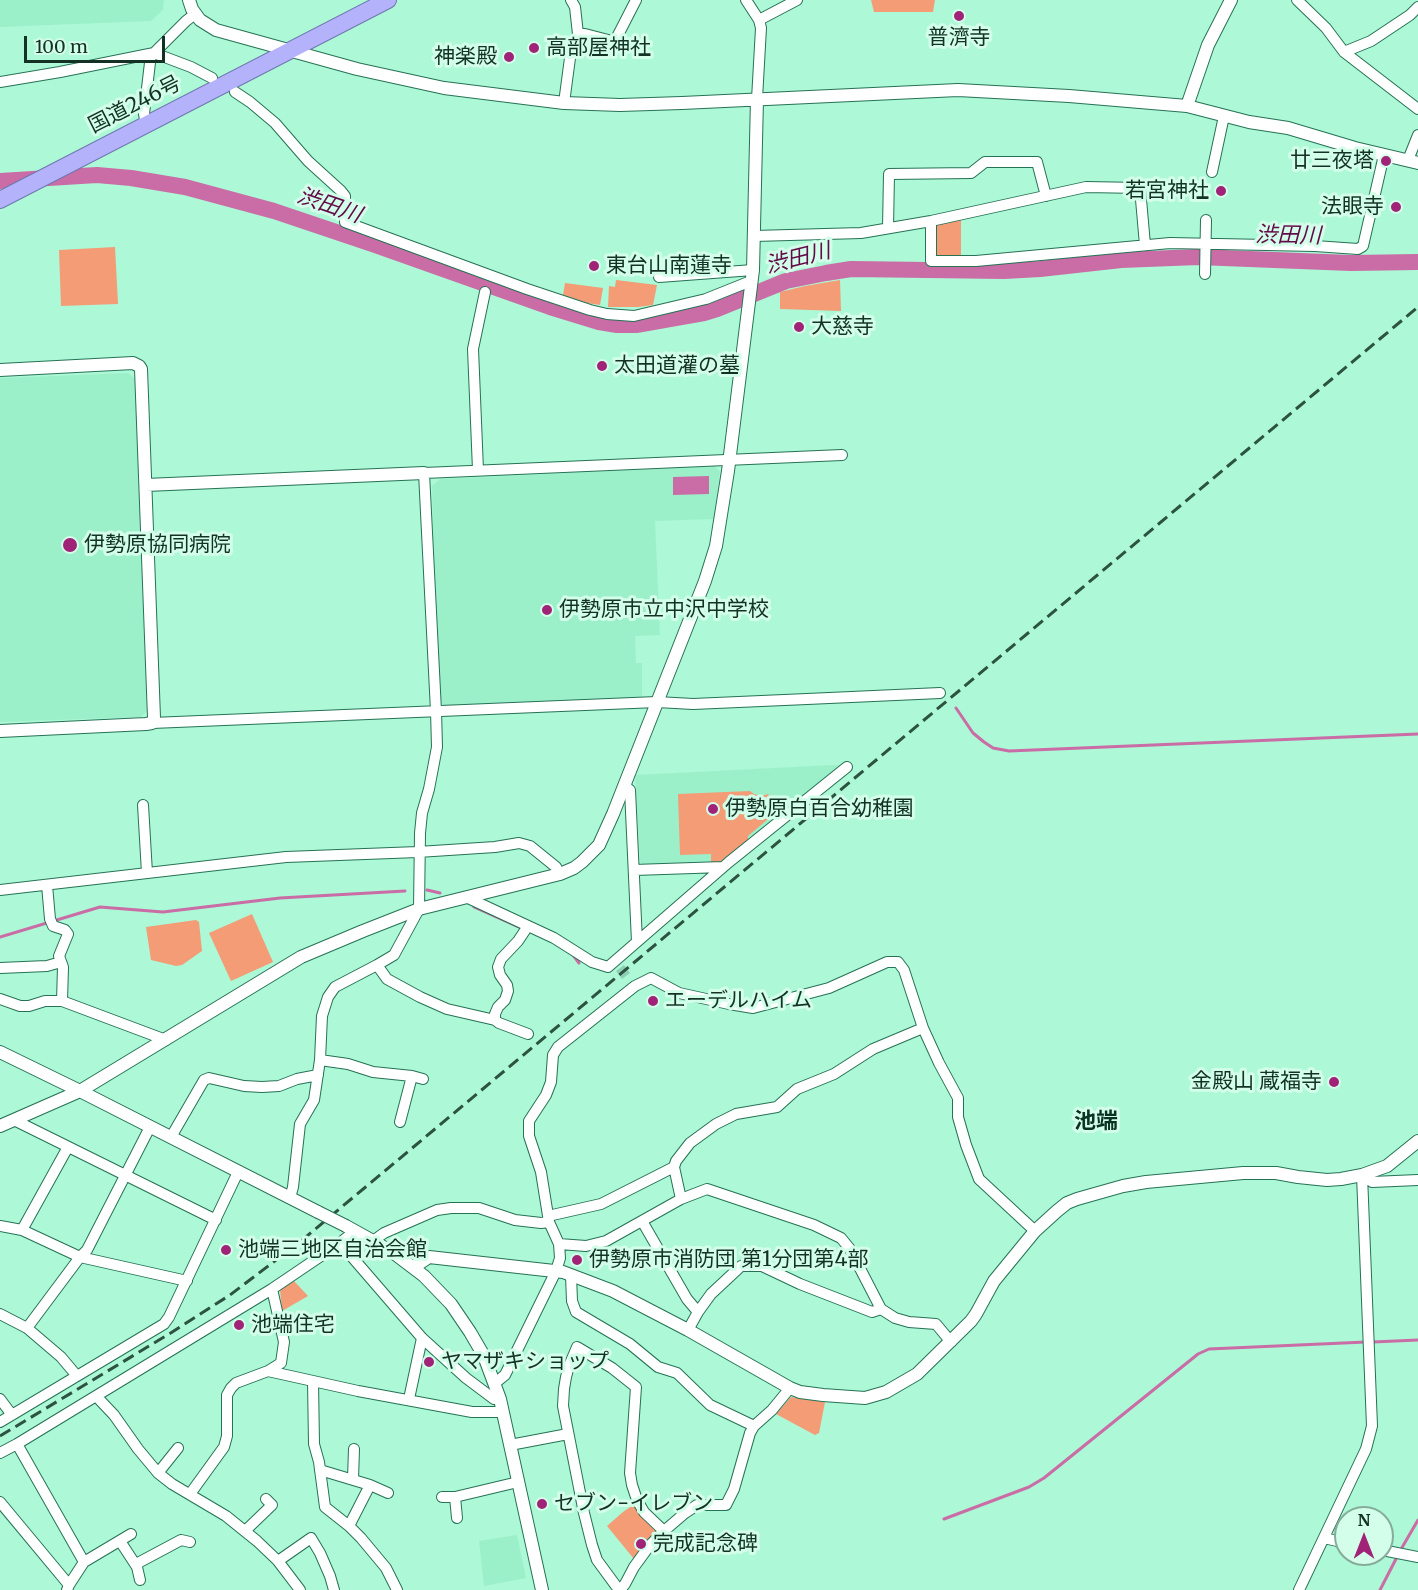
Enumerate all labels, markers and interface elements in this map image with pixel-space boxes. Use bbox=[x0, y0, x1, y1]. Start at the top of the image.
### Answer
marker: 普濟寺 bbox=[952, 9, 966, 23]
scale bar bbox=[27, 24, 168, 62]
place label: 普濟寺 bbox=[928, 25, 990, 51]
text: 100 m bbox=[35, 35, 88, 58]
place label: 高部屋神社 bbox=[546, 35, 651, 61]
marker: 高部屋神社 bbox=[527, 41, 541, 55]
place label: 神楽殿 bbox=[434, 44, 497, 70]
marker: 神楽殿 bbox=[502, 50, 516, 64]
street label: 国道246号 bbox=[85, 71, 185, 139]
place label: 廿三夜塔 bbox=[1290, 148, 1374, 174]
marker: 廿三夜塔 bbox=[1379, 154, 1393, 168]
place label: 若宮神社 bbox=[1125, 178, 1209, 204]
water label: 渋田川 bbox=[294, 183, 364, 229]
marker: 若宮神社 bbox=[1214, 184, 1228, 198]
place label: 法眼寺 bbox=[1321, 194, 1384, 220]
marker: 法眼寺 bbox=[1389, 200, 1403, 214]
water label: 渋田川 bbox=[1255, 222, 1321, 250]
water label: 渋田川 bbox=[763, 238, 833, 280]
place label: 東台山南蓮寺 bbox=[606, 253, 732, 279]
marker: 東台山南蓮寺 bbox=[587, 259, 601, 273]
place label: 大慈寺 bbox=[811, 314, 874, 340]
marker: 大慈寺 bbox=[792, 320, 806, 334]
place label: 太田道灌の墓 bbox=[614, 353, 740, 379]
marker: 太田道灌の墓 bbox=[595, 359, 609, 373]
place label: 伊勢原協同病院 bbox=[84, 532, 231, 558]
marker: 伊勢原協同病院 bbox=[61, 536, 79, 554]
place label: 伊勢原市立中沢中学校 bbox=[559, 597, 769, 623]
marker: 伊勢原市立中沢中学校 bbox=[540, 603, 554, 617]
place label: 伊勢原白百合幼稚園 bbox=[725, 796, 914, 822]
marker: 伊勢原白百合幼稚園 bbox=[706, 802, 720, 816]
place label: エーデルハイム bbox=[665, 988, 812, 1014]
marker: エーデルハイム bbox=[646, 994, 660, 1008]
place label: 金殿山 蔵福寺 bbox=[1191, 1069, 1322, 1095]
marker: 金殿山 蔵福寺 bbox=[1327, 1075, 1341, 1089]
district label: 池端 bbox=[1074, 1109, 1118, 1135]
place label: 池端三地区自治会館 bbox=[238, 1237, 427, 1263]
marker: 池端三地区自治会館 bbox=[219, 1243, 233, 1257]
place label: 伊勢原市消防団 第1分団第4部 bbox=[589, 1247, 868, 1273]
marker: 伊勢原市消防団 第1分団第4部 bbox=[570, 1253, 584, 1267]
place label: 池端住宅 bbox=[251, 1312, 335, 1338]
marker: 池端住宅 bbox=[232, 1318, 246, 1332]
place label: ヤマザキショップ bbox=[441, 1349, 609, 1375]
marker: ヤマザキショップ bbox=[422, 1355, 436, 1369]
place label: セブン-イレブン bbox=[554, 1491, 713, 1517]
marker: セブン-イレブン bbox=[535, 1497, 549, 1511]
north arrow bbox=[1334, 1506, 1394, 1566]
text: N bbox=[1358, 1510, 1370, 1530]
place label: 完成記念碑 bbox=[653, 1531, 758, 1557]
marker: 完成記念碑 bbox=[634, 1537, 648, 1551]

